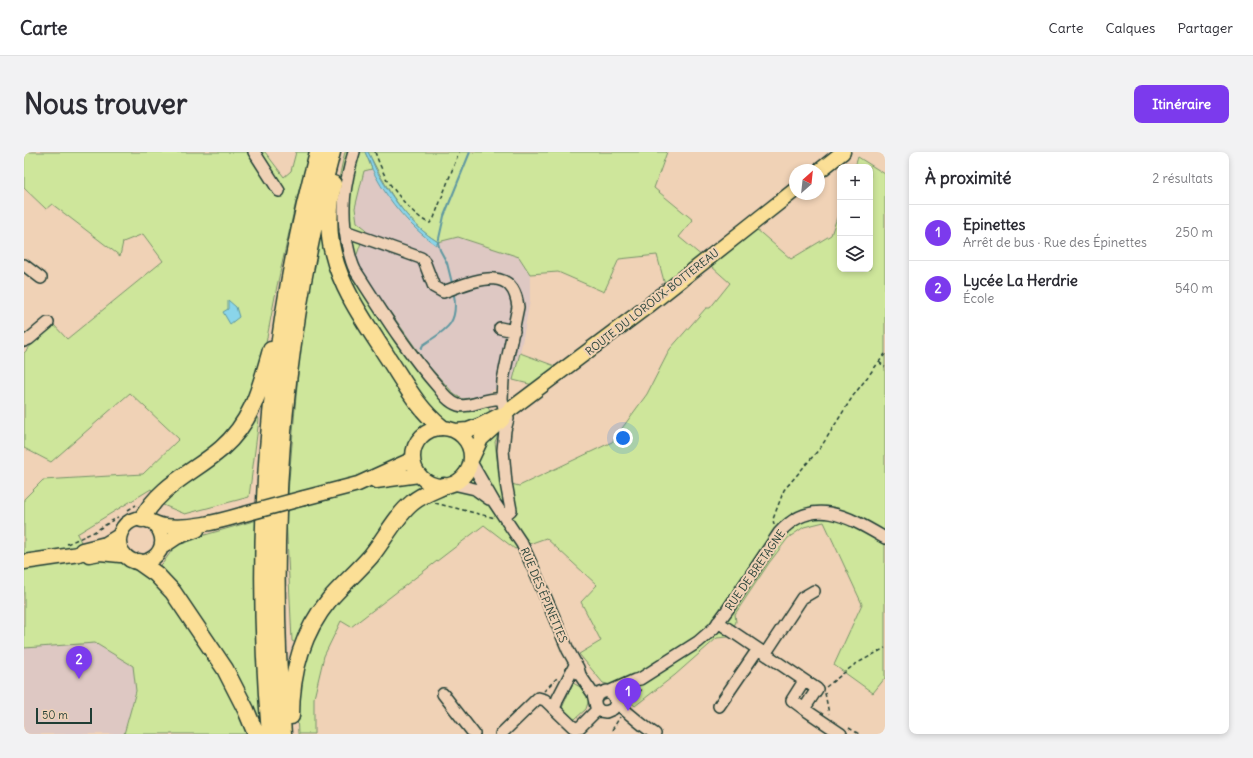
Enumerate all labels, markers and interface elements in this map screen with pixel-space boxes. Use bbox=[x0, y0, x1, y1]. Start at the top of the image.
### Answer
text: Carte bbox=[20, 16, 67, 40]
text: Carte bbox=[1049, 19, 1083, 37]
text: Calques bbox=[1105, 19, 1155, 37]
text: Partager bbox=[1177, 19, 1233, 37]
button: Itinéraire bbox=[1134, 85, 1229, 123]
text: Nous trouver bbox=[24, 86, 187, 122]
north arrow bbox=[789, 164, 825, 200]
map controls bbox=[837, 164, 873, 272]
button: + bbox=[837, 164, 873, 200]
text: À proximité bbox=[925, 167, 1011, 189]
text: 2 résultats bbox=[1152, 170, 1213, 187]
button: − bbox=[837, 200, 873, 236]
text: Epinettes bbox=[963, 215, 1025, 234]
text: 1 bbox=[935, 224, 941, 241]
text: 250 m bbox=[1175, 224, 1213, 241]
text: Arrêt de bus · Rue des Épinettes bbox=[963, 234, 1147, 251]
button: layers bbox=[837, 236, 873, 272]
street label: ROUTE DU LOROUX-BOTTEREAU bbox=[583, 246, 721, 358]
text: Lycée La Herdrie bbox=[963, 271, 1078, 290]
text: 2 bbox=[934, 280, 942, 297]
text: 540 m bbox=[1175, 280, 1213, 297]
text: École bbox=[963, 290, 994, 307]
your location bbox=[613, 428, 633, 448]
street label: RUE DE BRETAGNE bbox=[722, 527, 788, 613]
street label: RUE DES ÉPINETTES bbox=[518, 545, 571, 645]
pin: 2 bbox=[66, 646, 92, 679]
pin: 1 bbox=[615, 678, 641, 711]
scale bar bbox=[36, 706, 92, 725]
text: 50 m bbox=[42, 708, 68, 722]

